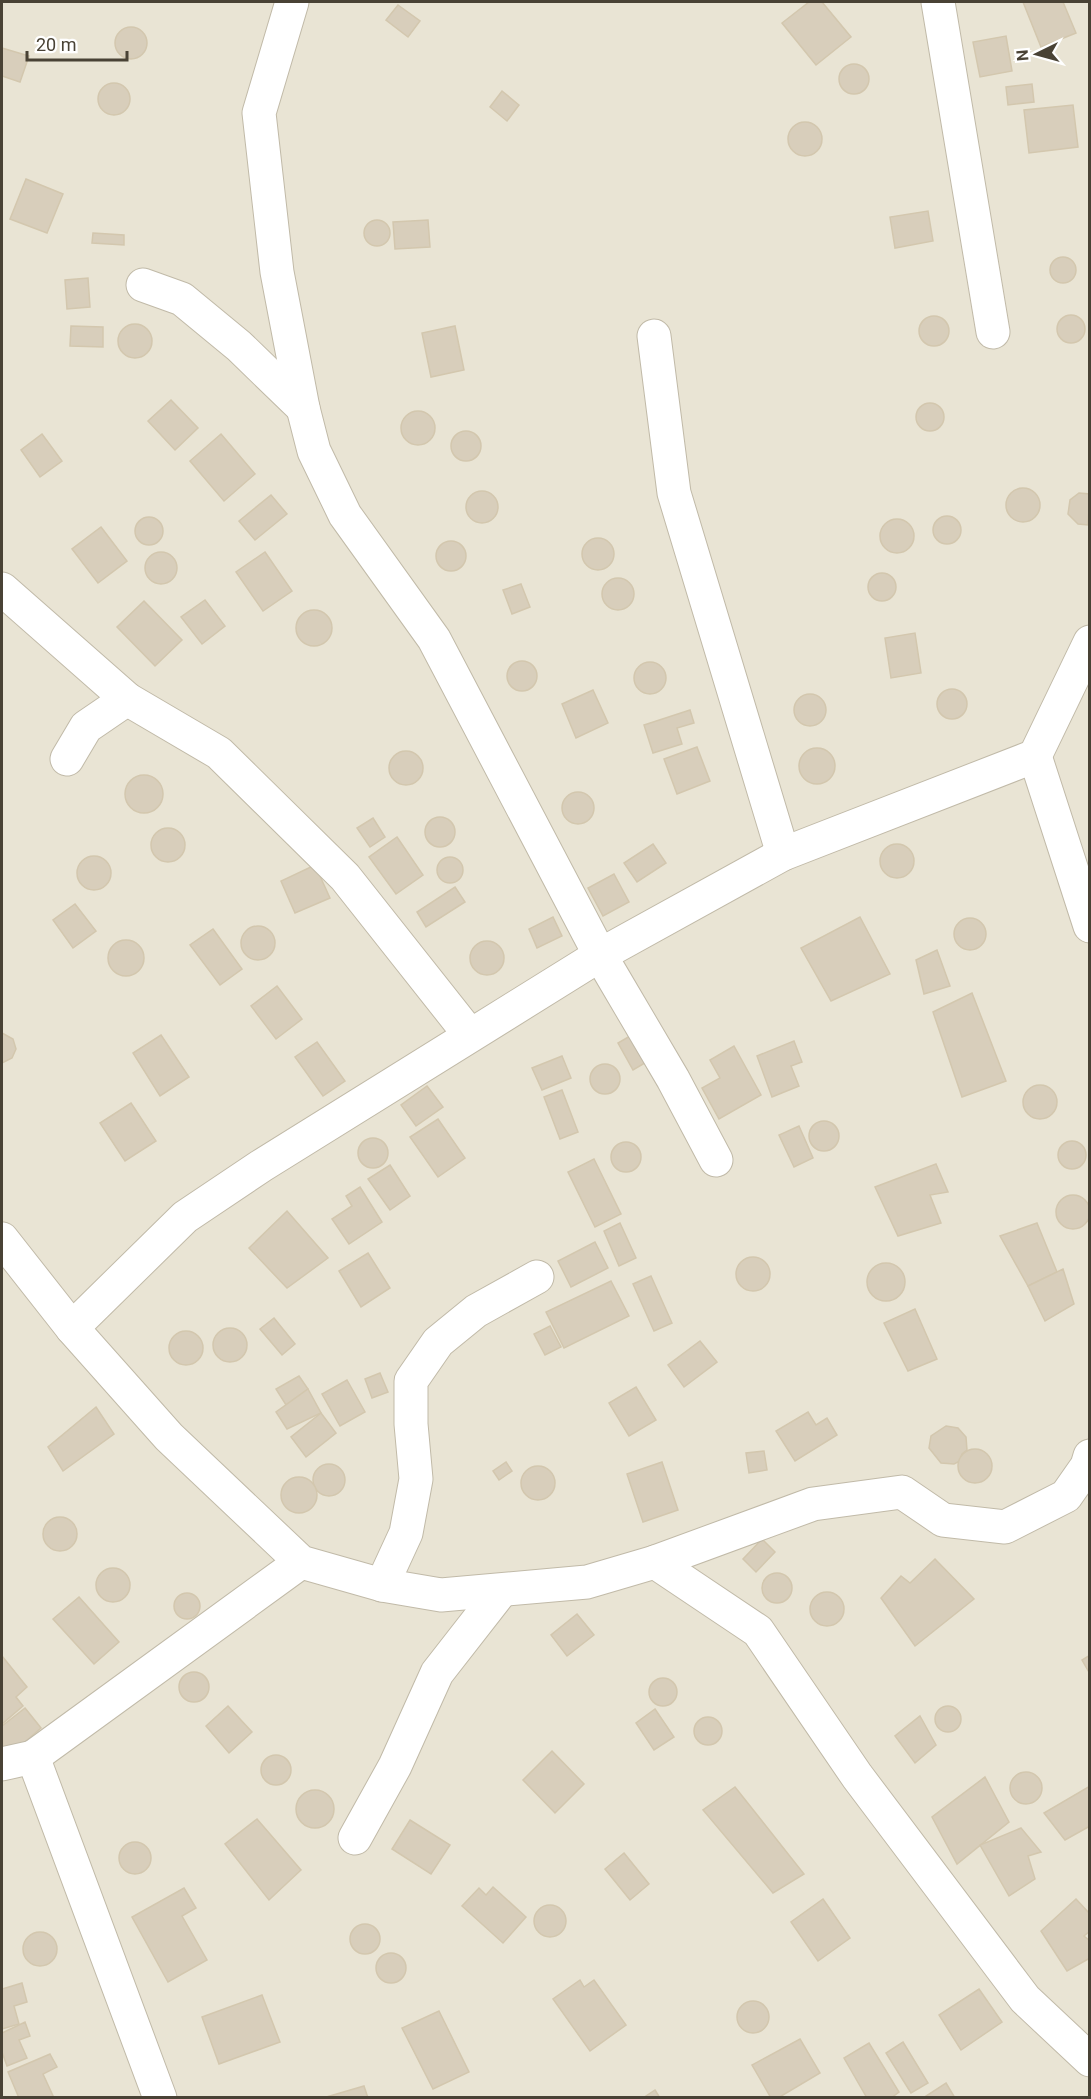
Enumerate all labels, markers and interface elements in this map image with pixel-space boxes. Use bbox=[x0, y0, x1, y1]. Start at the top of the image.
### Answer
scale bar bbox=[27, 24, 128, 62]
north arrow bbox=[1007, 24, 1067, 84]
text: 20 m bbox=[36, 34, 76, 55]
text: N bbox=[1013, 49, 1033, 62]

